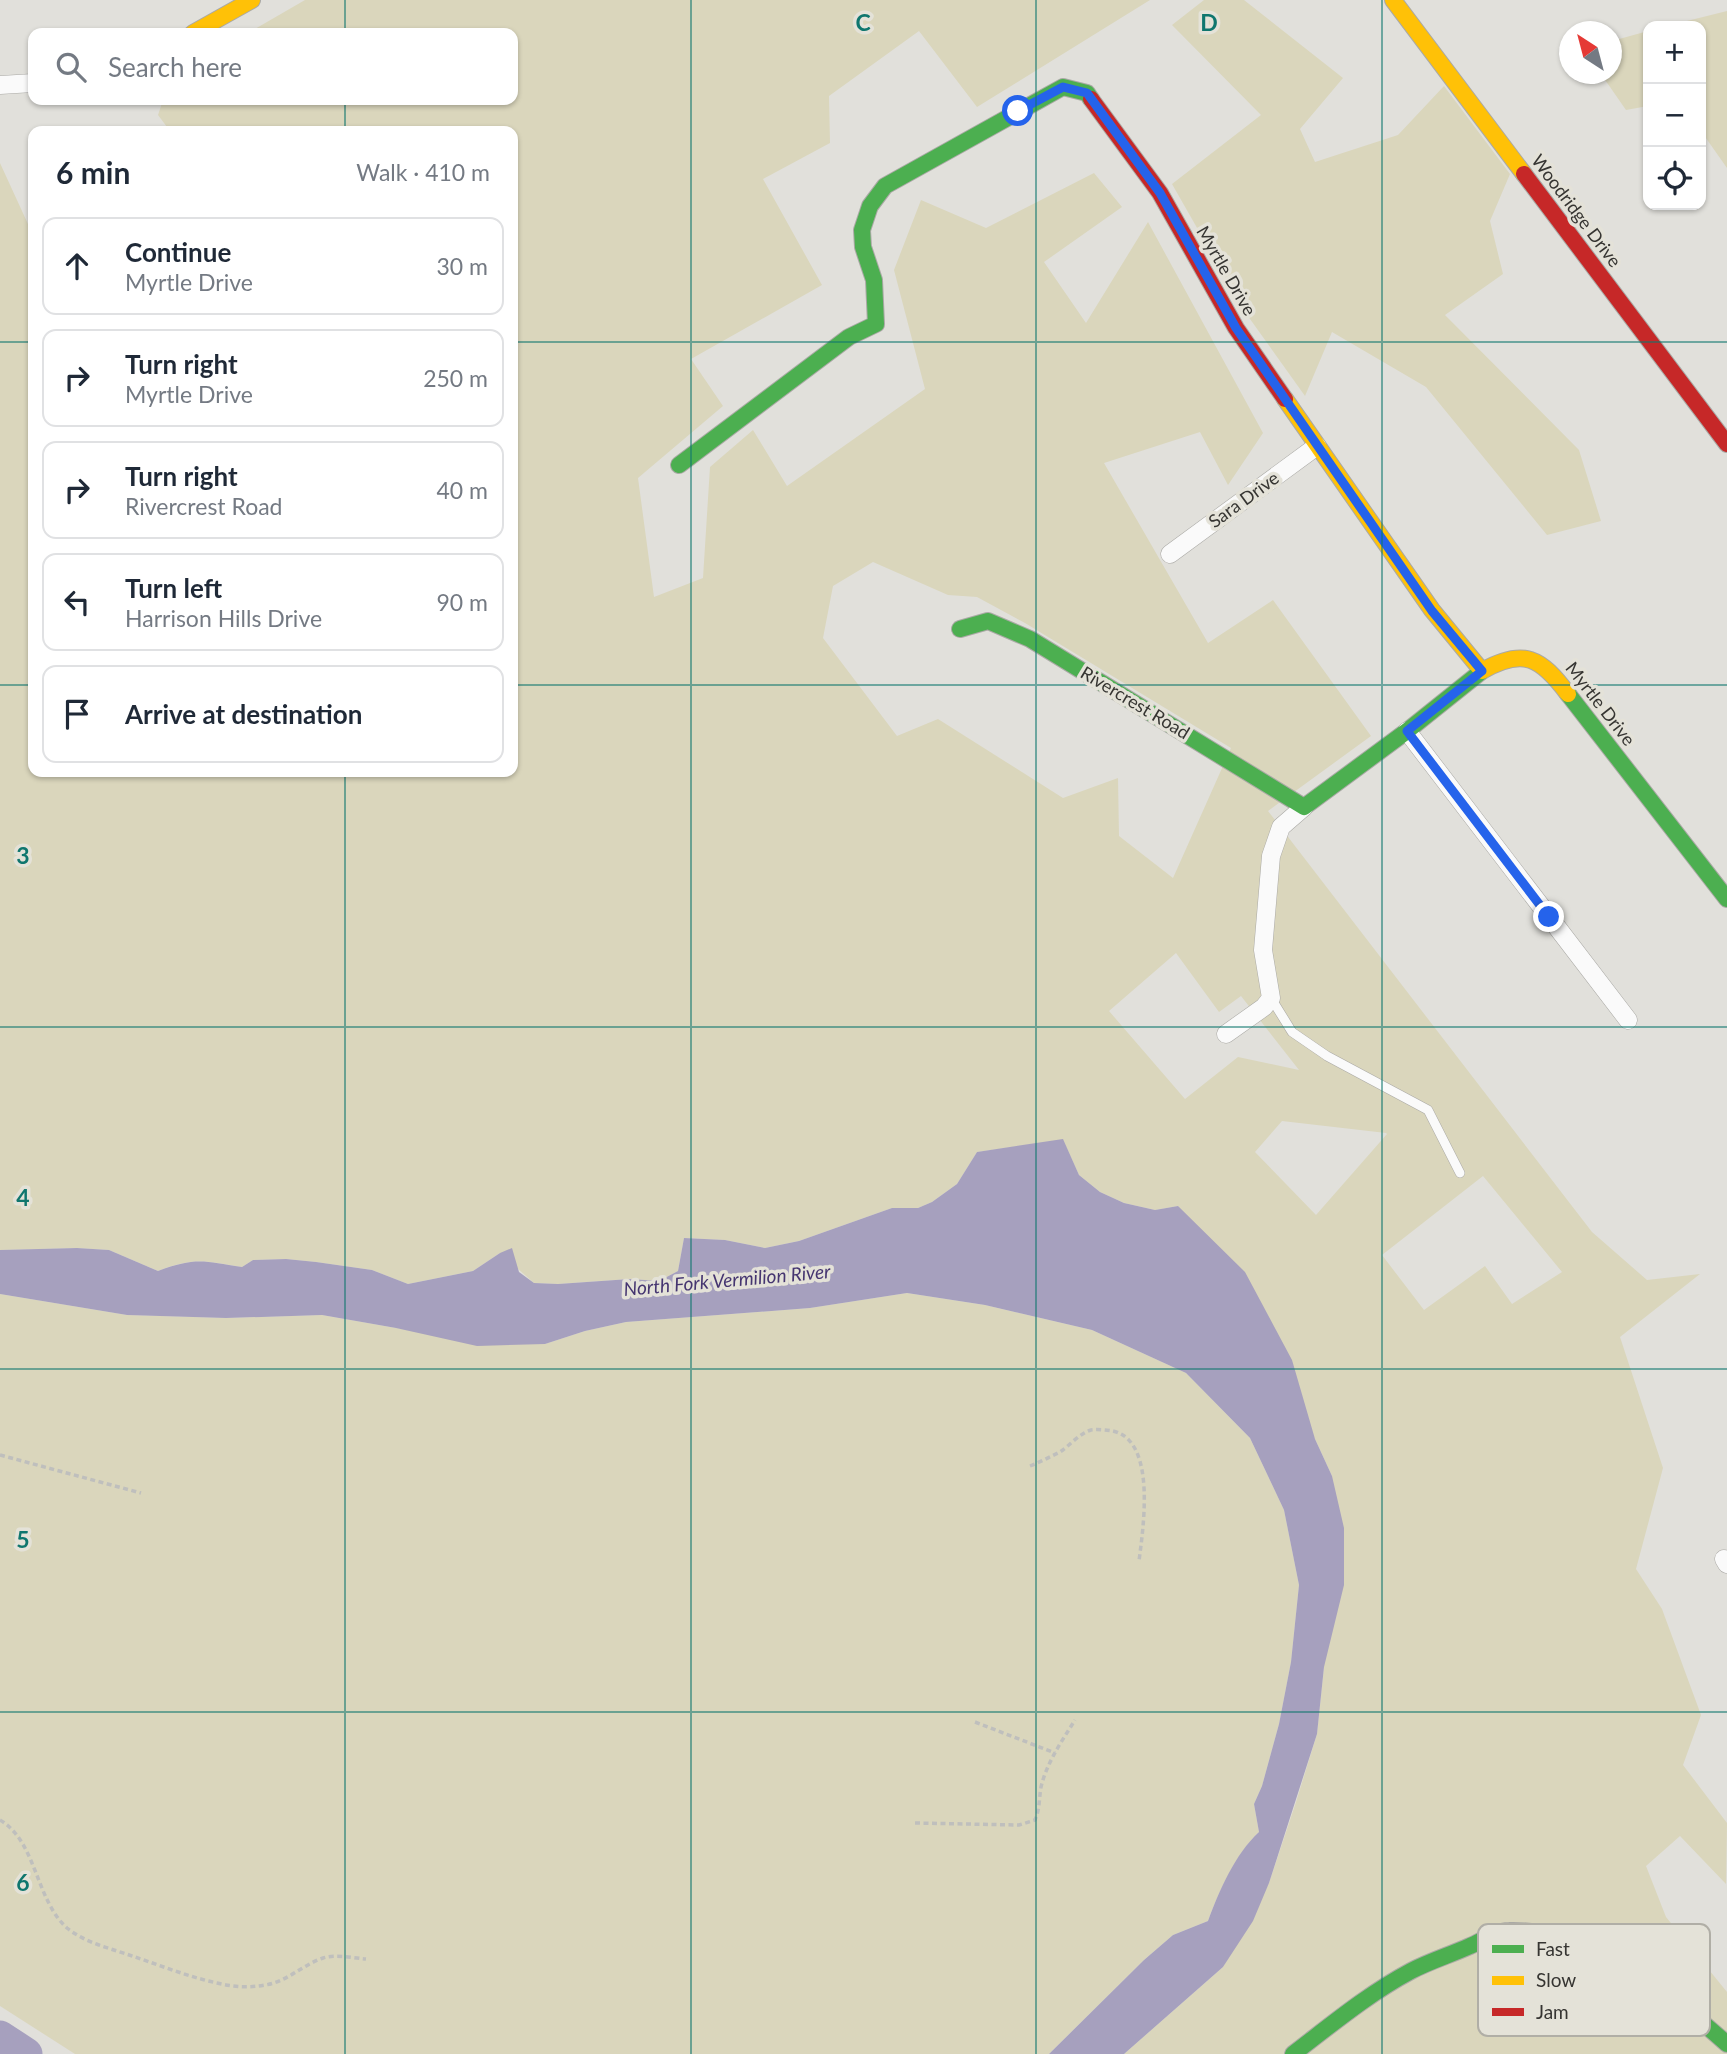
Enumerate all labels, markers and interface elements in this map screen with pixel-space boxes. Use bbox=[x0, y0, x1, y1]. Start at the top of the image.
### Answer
text: C bbox=[855, 8, 871, 36]
text: D bbox=[1200, 8, 1218, 36]
north arrow bbox=[1559, 21, 1622, 84]
map controls bbox=[1643, 21, 1706, 210]
button: + bbox=[1643, 21, 1706, 84]
search box bbox=[28, 28, 518, 105]
icon: search bbox=[52, 48, 90, 86]
text: Search here bbox=[108, 51, 242, 83]
button: − bbox=[1643, 84, 1706, 147]
route start bbox=[1002, 95, 1033, 126]
button: locate bbox=[1643, 147, 1706, 210]
street label: Woodridge Drive bbox=[1527, 150, 1626, 271]
text: 6 min bbox=[56, 154, 130, 190]
text: Walk · 410 m bbox=[356, 158, 490, 186]
street label: Myrtle Drive bbox=[1192, 222, 1261, 319]
text: Continue bbox=[125, 236, 231, 268]
icon: ahead bbox=[58, 247, 96, 285]
text: 30 m bbox=[437, 252, 488, 280]
text: Myrtle Drive bbox=[125, 268, 253, 296]
text: Turn right bbox=[125, 348, 238, 380]
icon: right bbox=[58, 359, 96, 397]
text: 250 m bbox=[423, 364, 488, 392]
text: Myrtle Drive bbox=[125, 380, 253, 408]
text: Turn right bbox=[125, 460, 238, 492]
street label: Sara Drive bbox=[1204, 466, 1283, 532]
icon: right bbox=[58, 471, 96, 509]
text: 40 m bbox=[437, 476, 488, 504]
text: Rivercrest Road bbox=[125, 492, 283, 520]
text: Turn left bbox=[125, 572, 222, 604]
icon: left bbox=[58, 583, 96, 621]
text: 90 m bbox=[437, 588, 488, 616]
text: Harrison Hills Drive bbox=[125, 604, 322, 632]
street label: Myrtle Drive bbox=[1561, 657, 1640, 750]
street label: Rivercrest Road bbox=[1077, 661, 1194, 743]
icon: arrive bbox=[58, 695, 96, 733]
text: Arrive at destination bbox=[125, 698, 362, 730]
text: 3 bbox=[16, 841, 30, 869]
route end bbox=[1533, 901, 1564, 932]
text: 4 bbox=[16, 1183, 30, 1211]
water label: North Fork Vermilion River bbox=[623, 1259, 832, 1300]
text: 5 bbox=[16, 1525, 30, 1553]
text: 6 bbox=[16, 1868, 30, 1896]
legend bbox=[1478, 1924, 1710, 2036]
text: Fast bbox=[1536, 1937, 1570, 1960]
text: Slow bbox=[1536, 1968, 1576, 1991]
text: Jam bbox=[1536, 2000, 1569, 2023]

